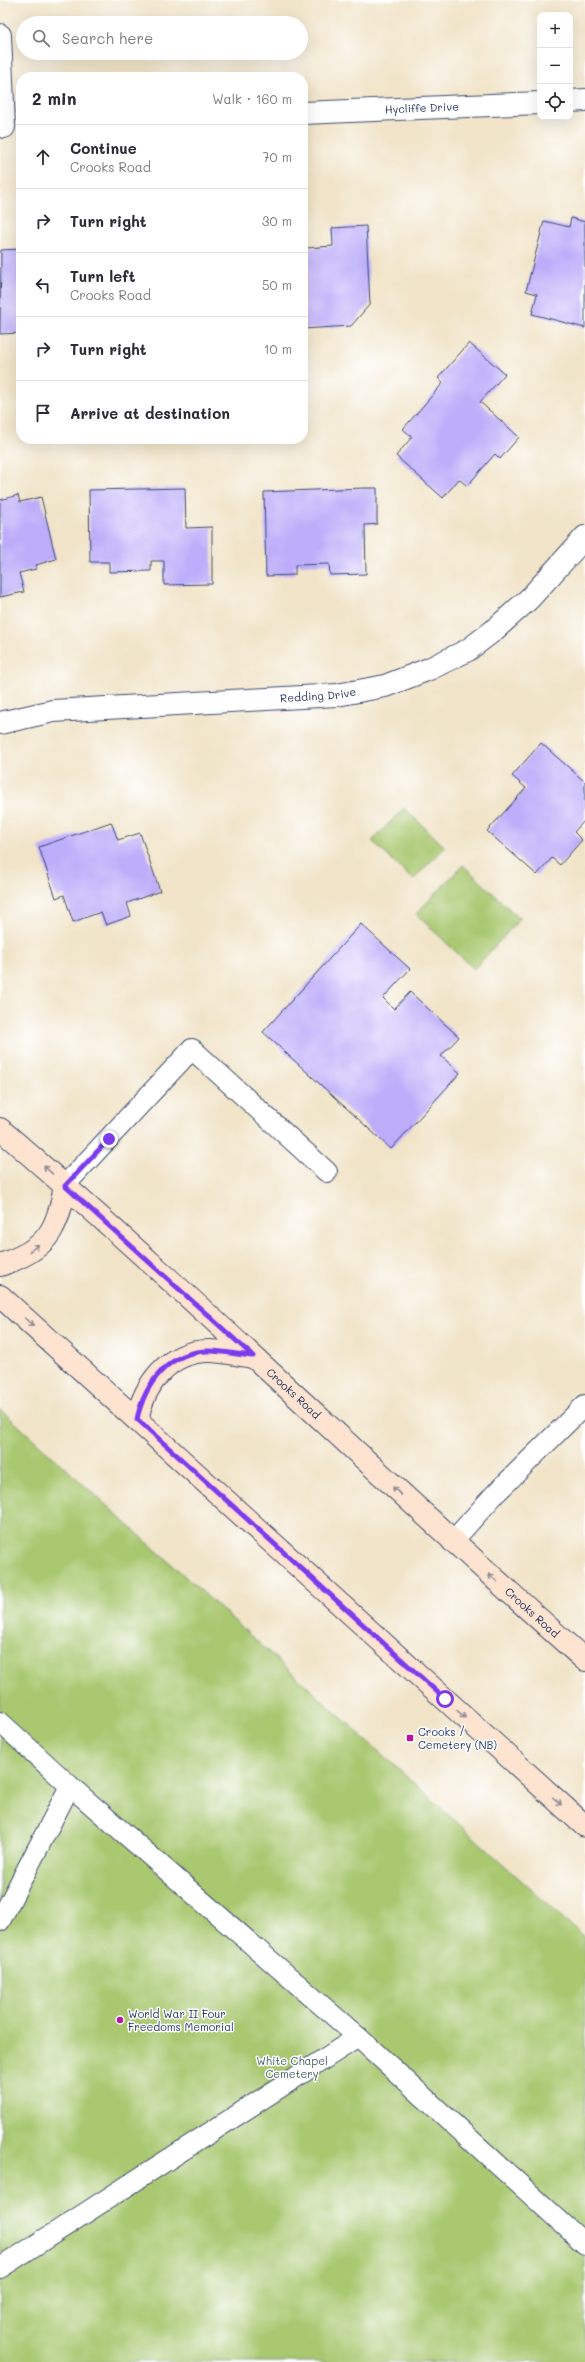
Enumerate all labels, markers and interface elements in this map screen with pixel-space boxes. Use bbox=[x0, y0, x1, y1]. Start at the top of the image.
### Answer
map controls bbox=[537, 12, 573, 120]
button: + bbox=[537, 12, 573, 48]
search box bbox=[16, 16, 308, 60]
icon: search bbox=[30, 27, 52, 49]
text: Search here bbox=[62, 28, 153, 48]
button: − bbox=[537, 48, 573, 84]
button: locate bbox=[537, 84, 573, 120]
text: 2 min bbox=[32, 87, 77, 109]
text: Walk · 160 m bbox=[212, 90, 292, 107]
street label: Hycliffe Drive bbox=[384, 98, 459, 117]
text: Continue bbox=[70, 138, 137, 158]
icon: ahead bbox=[32, 146, 54, 168]
text: 70 m bbox=[262, 148, 292, 165]
text: Crooks Road bbox=[70, 158, 151, 175]
icon: right bbox=[32, 210, 54, 232]
text: Turn right bbox=[70, 211, 147, 231]
text: 30 m bbox=[262, 212, 292, 229]
text: Turn left bbox=[70, 266, 135, 286]
icon: left bbox=[32, 274, 54, 296]
text: 50 m bbox=[262, 276, 292, 293]
text: Crooks Road bbox=[70, 286, 151, 303]
icon: right bbox=[32, 338, 54, 360]
text: Turn right bbox=[70, 339, 147, 359]
text: 10 m bbox=[264, 340, 292, 357]
icon: arrive bbox=[32, 402, 54, 424]
text: Arrive at destination bbox=[70, 403, 230, 423]
street label: Redding Drive bbox=[280, 684, 358, 705]
route end bbox=[100, 1130, 118, 1148]
one-way arrow bbox=[42, 1166, 53, 1175]
one-way arrow bbox=[29, 1244, 40, 1252]
one-way arrow bbox=[24, 1318, 34, 1327]
street label: Crooks Road bbox=[263, 1364, 324, 1422]
one-way arrow bbox=[392, 1486, 402, 1495]
one-way arrow bbox=[488, 1573, 498, 1583]
street label: Crooks Road bbox=[502, 1584, 563, 1641]
route start bbox=[436, 1690, 454, 1708]
one-way arrow bbox=[456, 1709, 466, 1719]
place label: Crooks / Cemetery (NB) bbox=[418, 1724, 497, 1752]
marker: Crooks / Cemetery (NB) bbox=[405, 1733, 415, 1743]
one-way arrow bbox=[552, 1797, 563, 1806]
place label: World War II Four Freedoms Memorial bbox=[128, 2006, 234, 2034]
marker: World War II Four Freedoms Memorial bbox=[115, 2015, 125, 2025]
park label: White Chapel Cemetery bbox=[256, 2053, 328, 2081]

